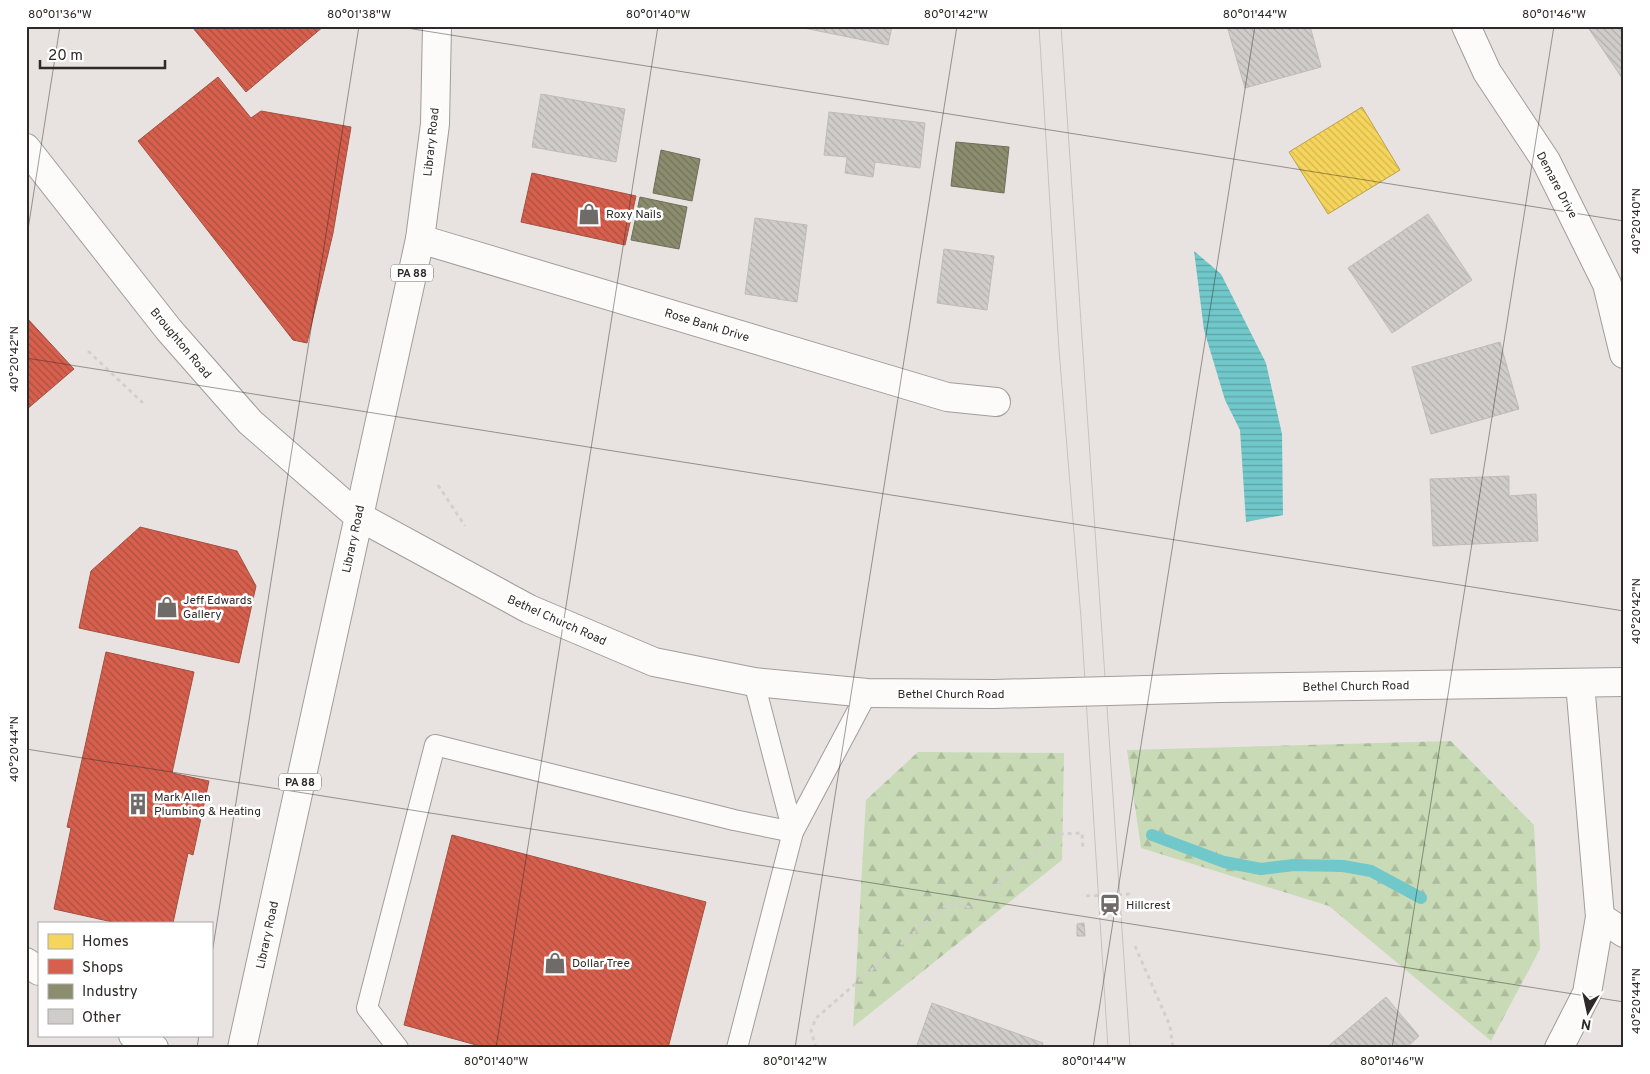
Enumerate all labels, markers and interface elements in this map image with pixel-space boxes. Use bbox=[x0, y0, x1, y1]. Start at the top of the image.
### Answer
text: 80°01'36"W bbox=[28, 7, 92, 23]
text: 80°01'38"W bbox=[327, 7, 391, 23]
text: 80°01'40"W bbox=[626, 7, 690, 23]
text: 80°01'42"W bbox=[924, 7, 988, 23]
text: 80°01'44"W bbox=[1223, 7, 1287, 23]
text: 80°01'46"W bbox=[1522, 7, 1586, 23]
scale bar bbox=[40, 38, 165, 70]
text: 20 m bbox=[48, 47, 83, 66]
street label: Library Road bbox=[420, 107, 444, 177]
street label: Demare Drive bbox=[1532, 149, 1580, 222]
text: 40°20'40"N bbox=[1629, 188, 1645, 254]
shop icon: Roxy Nails bbox=[576, 201, 602, 227]
place label: Roxy Nails bbox=[606, 207, 662, 223]
road number: PA 88 bbox=[391, 264, 433, 282]
street label: Broughton Road bbox=[146, 305, 214, 382]
street label: Rose Bank Drive bbox=[662, 305, 751, 346]
text: 40°20'42"N bbox=[7, 326, 23, 392]
street label: Library Road bbox=[339, 504, 369, 575]
text: 40°20'42"N bbox=[1629, 578, 1645, 644]
street label: Bethel Church Road bbox=[504, 592, 609, 650]
place label: Jeff Edwards Gallery bbox=[183, 593, 252, 623]
shop icon: Jeff Edwards Gallery bbox=[154, 594, 180, 620]
street label: Bethel Church Road bbox=[1302, 678, 1410, 696]
street label: Bethel Church Road bbox=[897, 687, 1005, 703]
text: 40°20'44"N bbox=[7, 716, 23, 782]
road number: PA 88 bbox=[279, 774, 321, 790]
place label: Mark Allen Plumbing & Heating bbox=[154, 790, 261, 820]
building icon: Mark Allen Plumbing & Heating bbox=[125, 791, 151, 817]
station icon: Hillcrest bbox=[1097, 892, 1123, 918]
place label: Hillcrest bbox=[1126, 898, 1171, 914]
street label: Library Road bbox=[253, 900, 283, 971]
legend bbox=[38, 922, 212, 1036]
text: Homes bbox=[82, 933, 129, 952]
shop icon: Dollar Tree bbox=[542, 950, 568, 976]
place label: Dollar Tree bbox=[572, 956, 630, 972]
text: Shops bbox=[82, 959, 123, 978]
text: 40°20'44"N bbox=[1629, 968, 1645, 1034]
text: Industry bbox=[82, 983, 138, 1002]
north arrow bbox=[1562, 986, 1612, 1036]
text: Other bbox=[82, 1009, 121, 1028]
text: N bbox=[1580, 1014, 1593, 1033]
text: 80°01'40"W bbox=[464, 1054, 528, 1070]
text: 80°01'42"W bbox=[763, 1054, 827, 1070]
text: 80°01'44"W bbox=[1062, 1054, 1126, 1070]
text: 80°01'46"W bbox=[1360, 1054, 1424, 1070]

